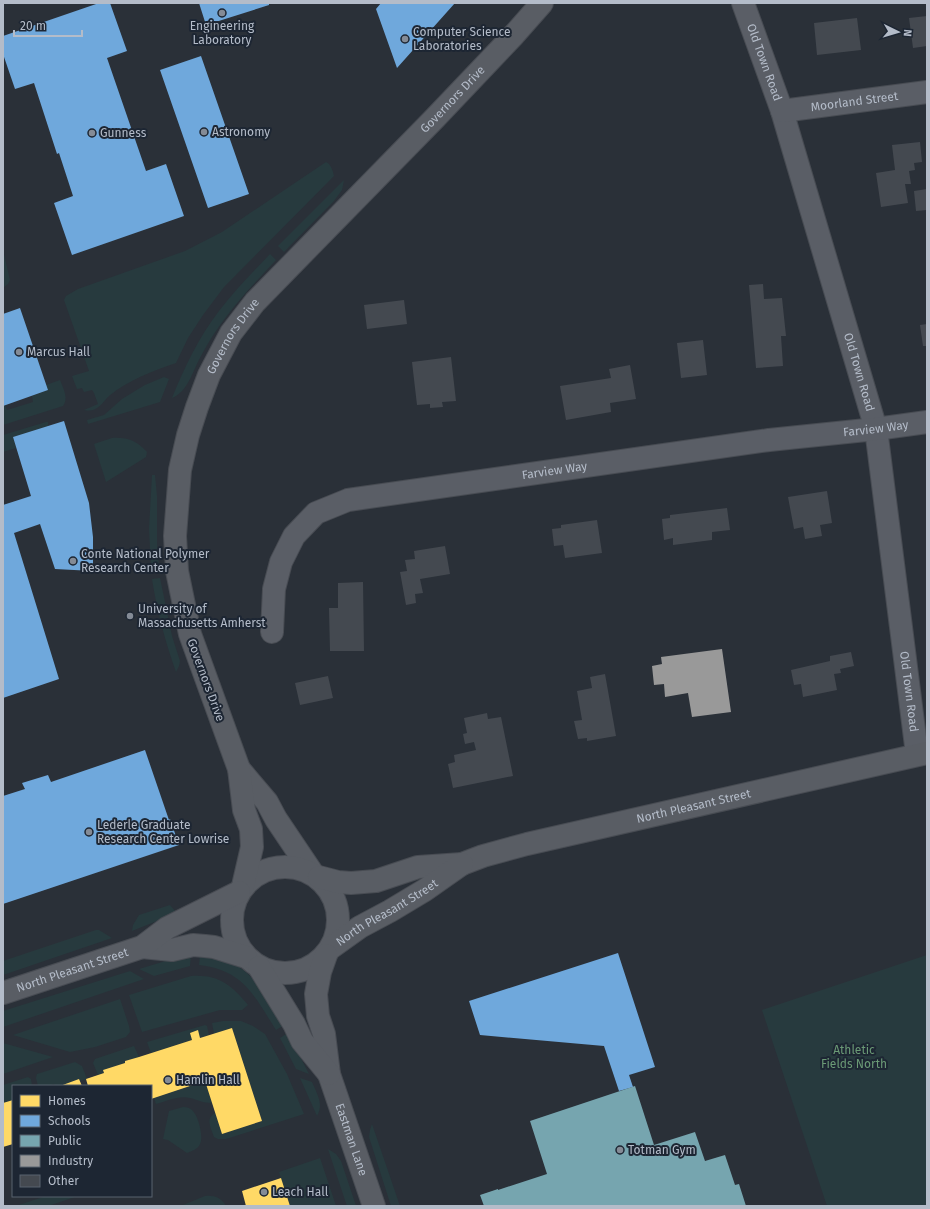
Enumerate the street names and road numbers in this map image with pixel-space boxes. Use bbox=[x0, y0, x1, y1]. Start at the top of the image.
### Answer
street label: Old Town Road bbox=[744, 22, 785, 103]
street label: Governors Drive bbox=[418, 63, 488, 136]
street label: Moorland Street bbox=[810, 89, 900, 114]
street label: Governors Drive bbox=[204, 296, 262, 376]
street label: Old Town Road bbox=[841, 331, 877, 413]
street label: Farview Way bbox=[842, 418, 909, 439]
street label: Farview Way bbox=[521, 459, 588, 482]
street label: Governors Drive bbox=[185, 637, 227, 723]
street label: Old Town Road bbox=[897, 650, 921, 733]
street label: North Pleasant Street bbox=[635, 786, 753, 826]
street label: North Pleasant Street bbox=[333, 876, 441, 949]
street label: North Pleasant Street bbox=[15, 945, 131, 995]
street label: Eastman Lane bbox=[333, 1101, 370, 1178]

